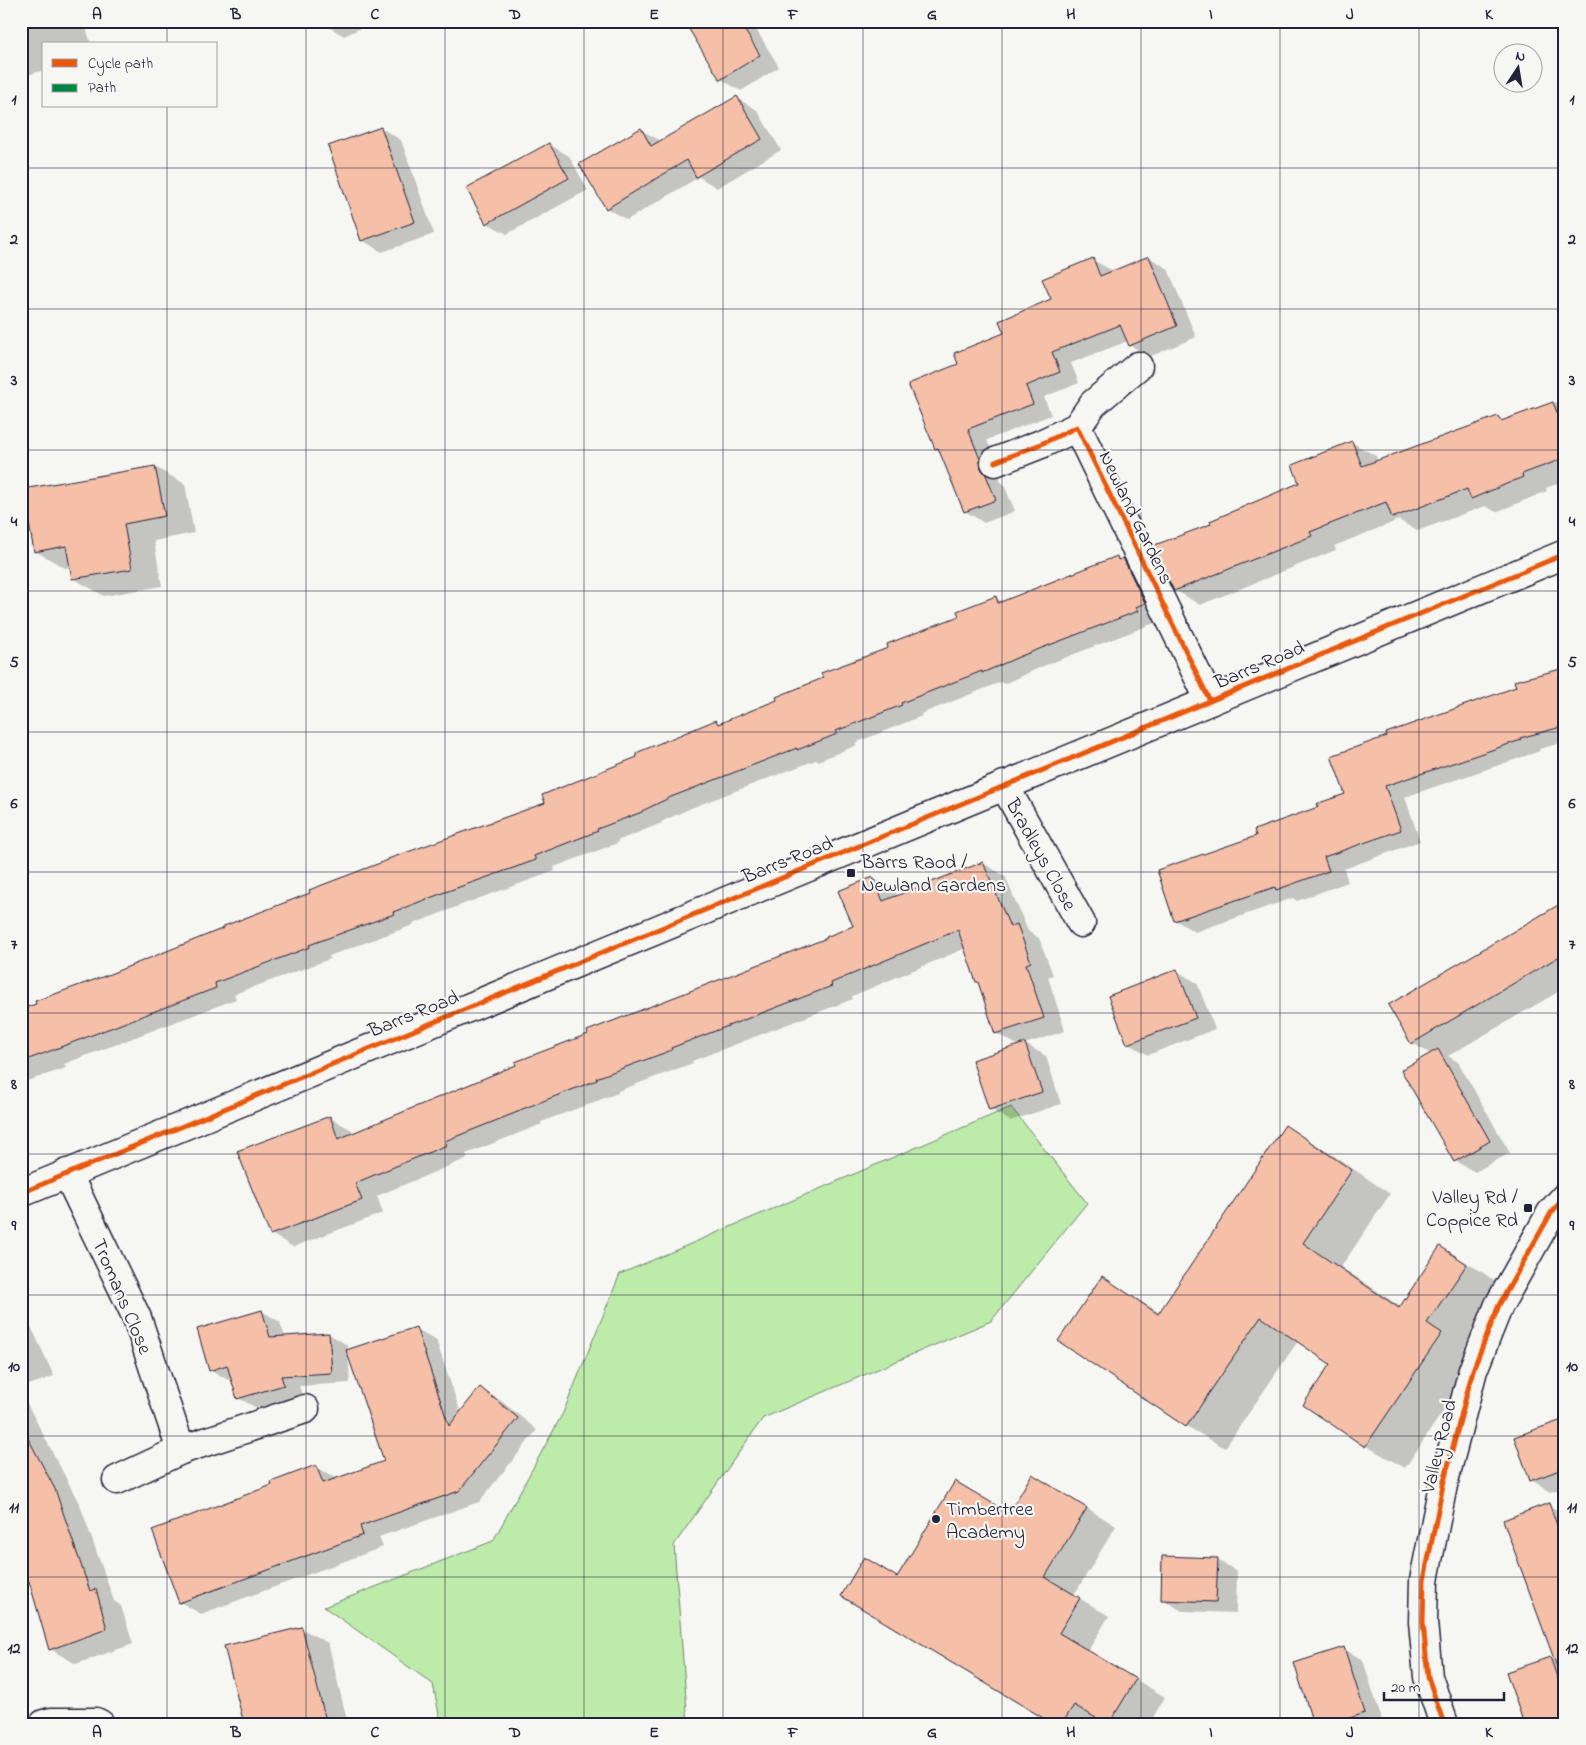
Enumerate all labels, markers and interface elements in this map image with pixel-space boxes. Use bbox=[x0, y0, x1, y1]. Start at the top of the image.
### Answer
text: A bbox=[92, 3, 102, 27]
text: B bbox=[230, 3, 242, 27]
text: C bbox=[371, 3, 380, 27]
text: D bbox=[508, 3, 521, 27]
text: E bbox=[649, 3, 659, 27]
text: F bbox=[787, 3, 799, 27]
text: G bbox=[927, 3, 937, 27]
text: H bbox=[1066, 3, 1076, 27]
text: I bbox=[1209, 3, 1213, 27]
text: J bbox=[1346, 3, 1354, 27]
text: K bbox=[1485, 3, 1494, 27]
legend bbox=[42, 42, 218, 108]
north arrow bbox=[1494, 42, 1544, 92]
text: N bbox=[1514, 45, 1527, 68]
text: Cycle path bbox=[88, 53, 153, 76]
text: Path bbox=[88, 77, 116, 99]
text: 1 bbox=[11, 88, 17, 112]
text: 1 bbox=[1569, 88, 1575, 112]
text: 2 bbox=[9, 228, 18, 252]
text: 2 bbox=[1567, 228, 1576, 252]
text: 3 bbox=[10, 369, 18, 393]
text: 3 bbox=[1568, 369, 1576, 393]
street label: Newland Gardens bbox=[1090, 446, 1180, 590]
text: 4 bbox=[10, 510, 18, 534]
text: 4 bbox=[1568, 510, 1576, 534]
street label: Barrs Road bbox=[1210, 634, 1310, 699]
text: 5 bbox=[9, 651, 19, 675]
text: 5 bbox=[1567, 651, 1577, 675]
text: 6 bbox=[9, 792, 18, 816]
text: 6 bbox=[1567, 792, 1576, 816]
street label: Bradleys Close bbox=[997, 793, 1083, 917]
street label: Barrs Road bbox=[737, 830, 838, 893]
place label: Barrs Raod / Newland Gardens bbox=[860, 849, 1006, 901]
marker: Barrs Raod / Newland Gardens bbox=[845, 867, 857, 879]
text: 7 bbox=[11, 933, 18, 957]
text: 7 bbox=[1569, 933, 1576, 957]
street label: Barrs Road bbox=[363, 984, 464, 1047]
text: 8 bbox=[10, 1073, 17, 1097]
text: 8 bbox=[1568, 1073, 1575, 1097]
place label: Valley Rd / Coppice Rd bbox=[1426, 1184, 1518, 1236]
marker: Valley Rd / Coppice Rd bbox=[1522, 1202, 1534, 1214]
text: 9 bbox=[11, 1214, 17, 1238]
text: 9 bbox=[1569, 1214, 1575, 1238]
street label: Tromans Close bbox=[83, 1235, 158, 1359]
text: 10 bbox=[8, 1355, 20, 1379]
text: 10 bbox=[1566, 1355, 1578, 1379]
street label: Valley Road bbox=[1415, 1397, 1466, 1497]
text: 11 bbox=[9, 1496, 20, 1520]
place label: Timbertree Academy bbox=[946, 1496, 1033, 1548]
text: 11 bbox=[1567, 1496, 1578, 1520]
marker: Timbertree Academy bbox=[930, 1513, 942, 1525]
text: 12 bbox=[7, 1637, 21, 1661]
text: 12 bbox=[1565, 1637, 1579, 1661]
scale bar bbox=[1384, 1670, 1504, 1702]
text: 20 m bbox=[1391, 1677, 1421, 1699]
text: A bbox=[92, 1721, 102, 1745]
text: B bbox=[230, 1721, 242, 1745]
text: C bbox=[371, 1721, 380, 1745]
text: D bbox=[508, 1721, 521, 1745]
text: E bbox=[649, 1721, 659, 1745]
text: F bbox=[787, 1721, 799, 1745]
text: G bbox=[927, 1721, 937, 1745]
text: H bbox=[1066, 1721, 1076, 1745]
text: I bbox=[1209, 1721, 1213, 1745]
text: J bbox=[1346, 1721, 1354, 1745]
text: K bbox=[1485, 1721, 1494, 1745]

